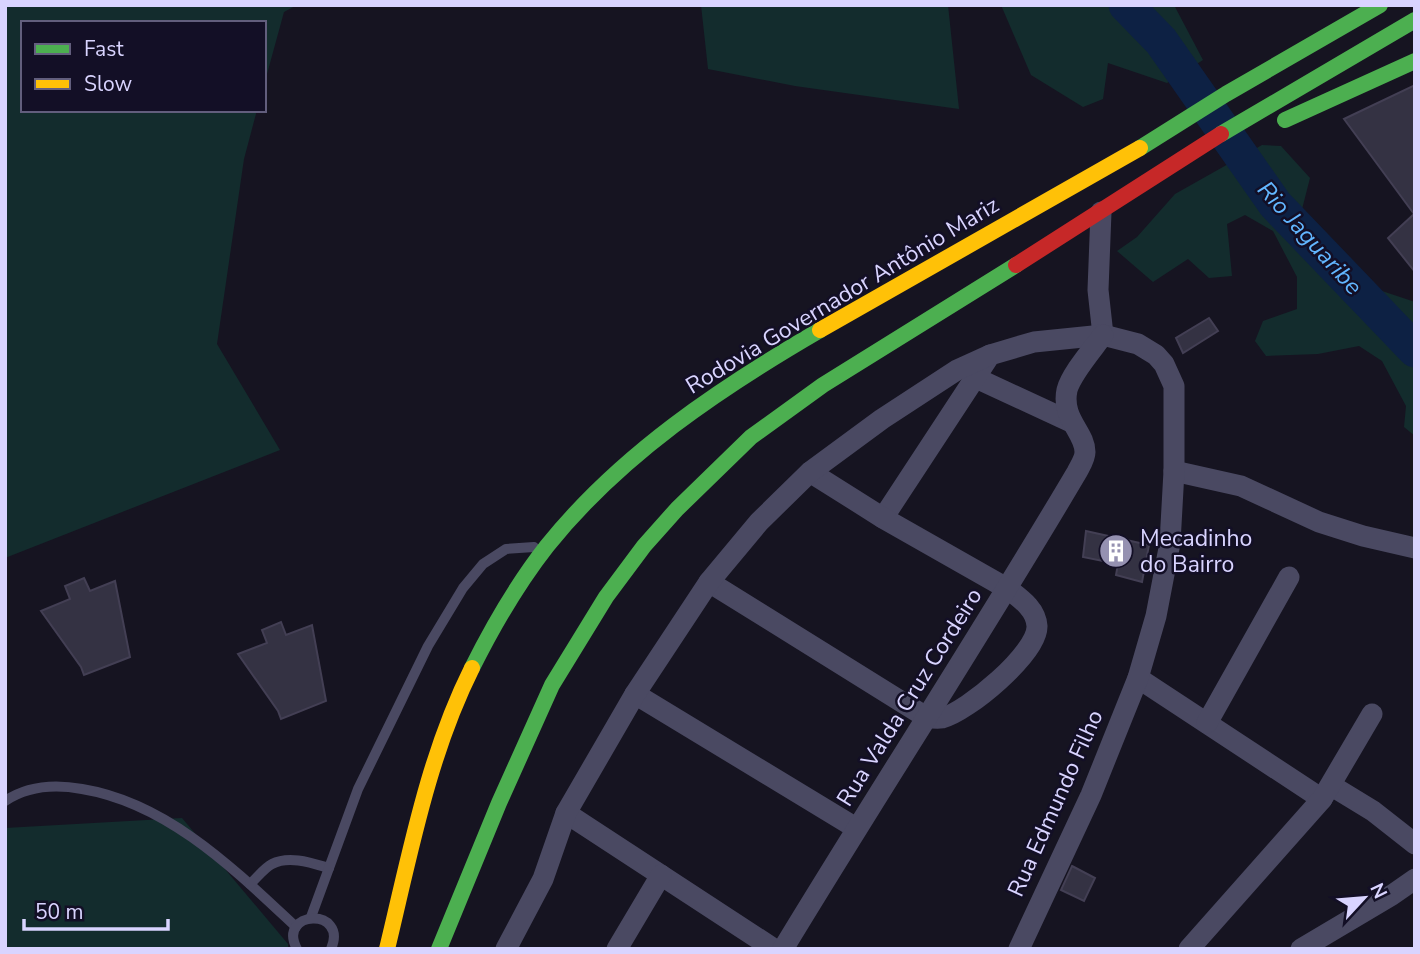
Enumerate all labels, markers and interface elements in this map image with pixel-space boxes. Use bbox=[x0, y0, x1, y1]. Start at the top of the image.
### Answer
legend bbox=[21, 21, 266, 112]
text: Fast bbox=[84, 35, 124, 63]
text: Slow bbox=[84, 70, 133, 98]
water label: Rio Jaguaribe bbox=[1250, 174, 1370, 302]
street label: Rodovia Governador Antônio Mariz bbox=[680, 189, 1005, 401]
place label: Mecadinho do Bairro bbox=[1140, 523, 1252, 580]
building icon: Mecadinho do Bairro bbox=[1097, 532, 1135, 570]
street label: Rua Valda Cruz Cordeiro bbox=[830, 582, 989, 812]
street label: Rua Edmundo Filho bbox=[1000, 705, 1111, 902]
north arrow bbox=[1329, 863, 1399, 933]
text: N bbox=[1364, 879, 1393, 903]
scale bar bbox=[24, 888, 168, 932]
text: 50 m bbox=[35, 898, 84, 926]

